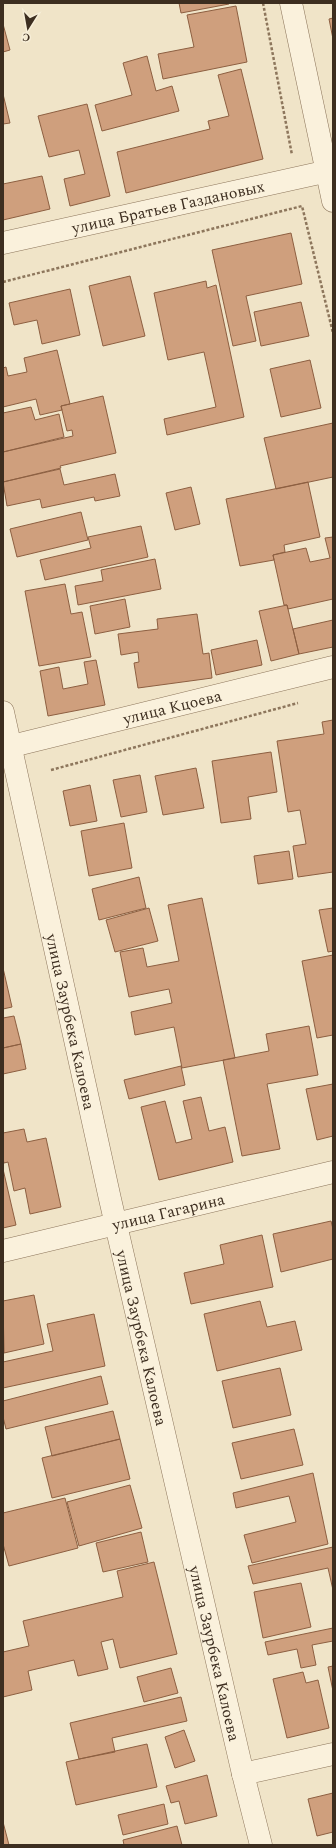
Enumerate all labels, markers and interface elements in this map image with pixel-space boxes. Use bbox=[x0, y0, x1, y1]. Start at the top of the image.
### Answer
north arrow bbox=[8, 8, 48, 48]
text: С bbox=[21, 28, 32, 46]
street label: улица Братьев Газдановых bbox=[69, 175, 267, 241]
street label: улица Кцоева bbox=[120, 684, 224, 731]
street label: улица Заурбека Калоева bbox=[39, 931, 101, 1112]
street label: улица Гагарина bbox=[109, 1187, 227, 1238]
street label: улица Заурбека Калоева bbox=[109, 1247, 173, 1428]
street label: улица Заурбека Калоева bbox=[182, 1562, 246, 1744]

